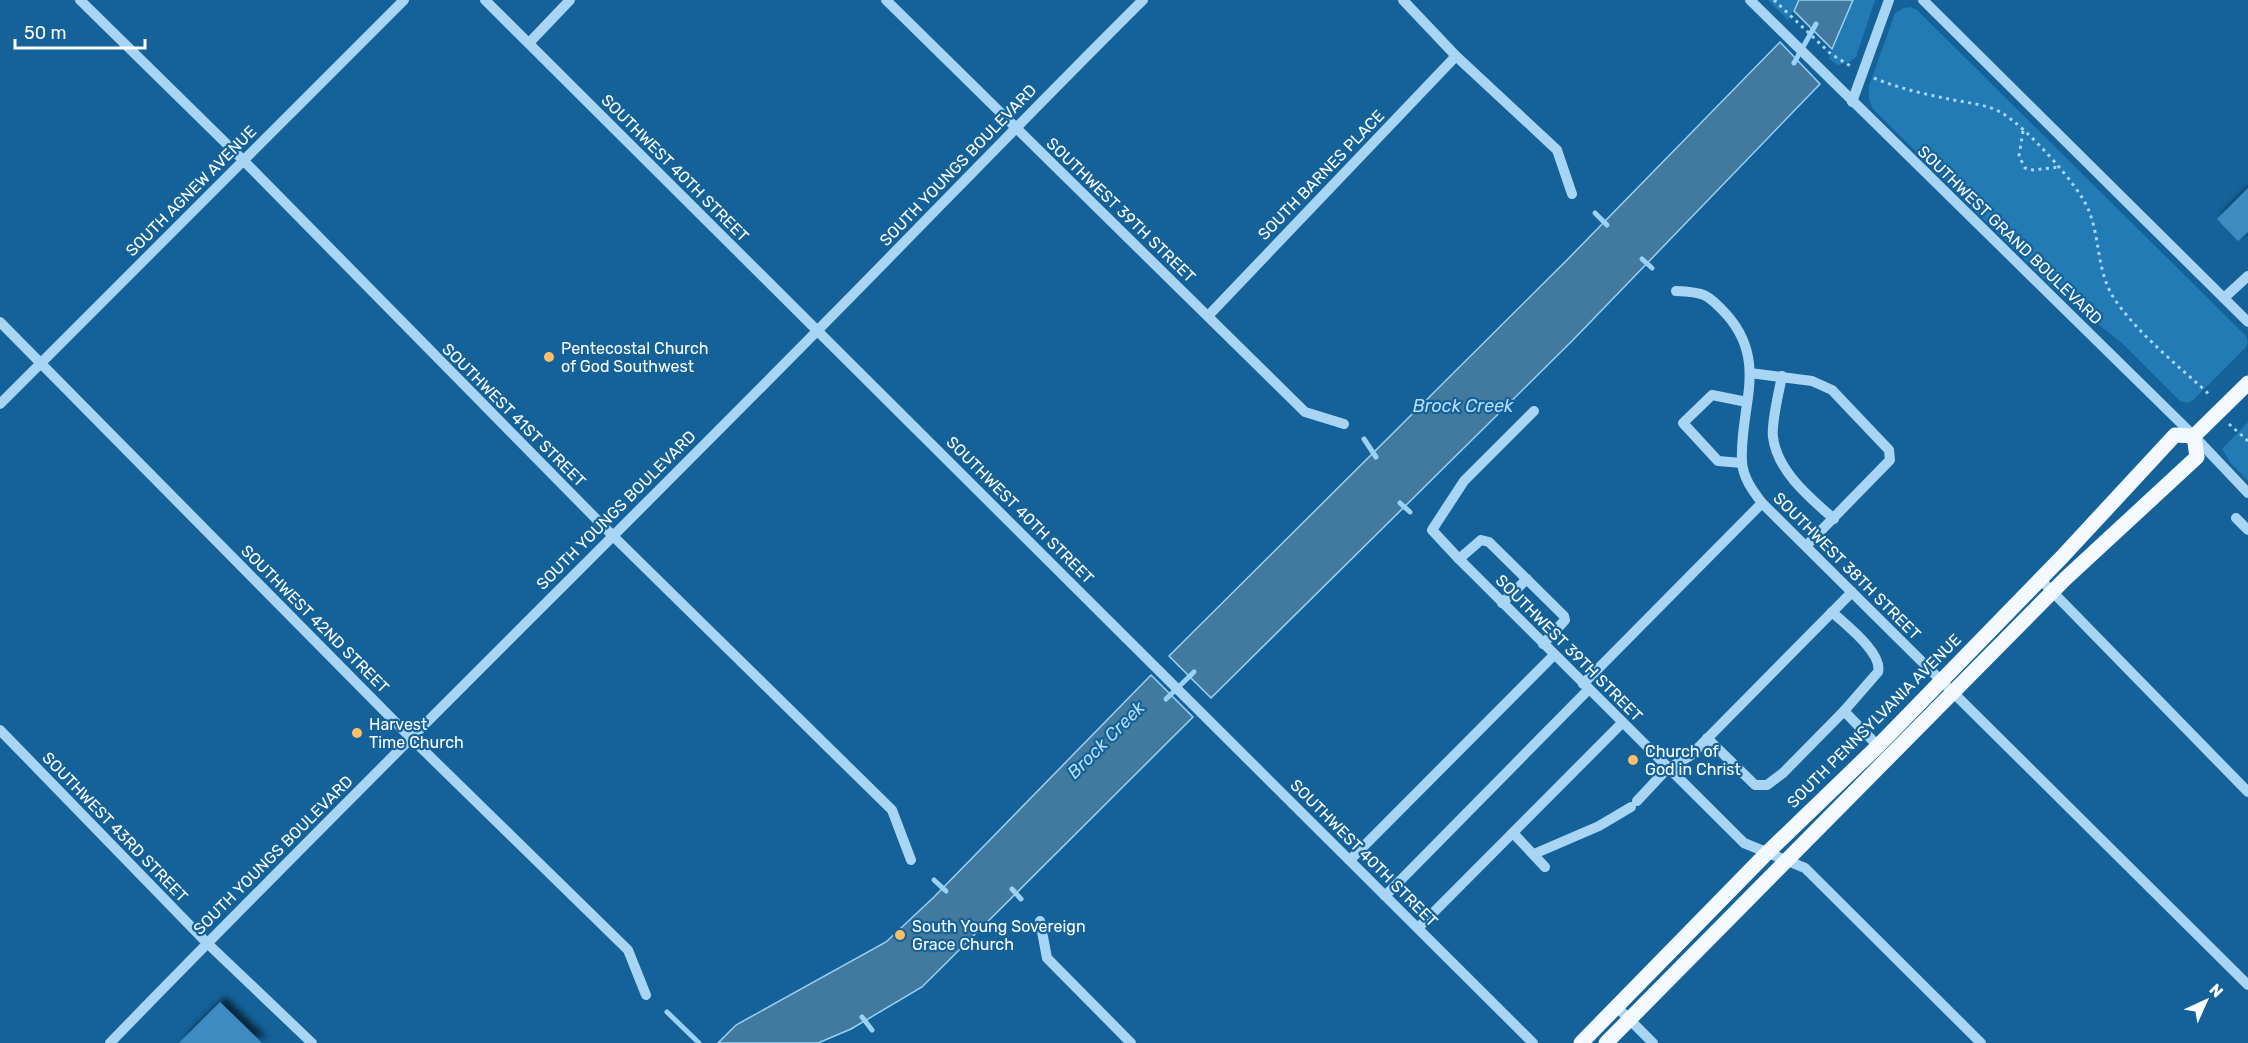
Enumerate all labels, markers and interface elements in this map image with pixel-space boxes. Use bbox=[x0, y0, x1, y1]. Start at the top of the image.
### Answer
scale bar bbox=[15, 12, 146, 50]
text: 50 m bbox=[24, 22, 67, 44]
street label: SOUTH YOUNGS BOULEVARD bbox=[876, 80, 1040, 250]
street label: SOUTHWEST 40TH STREET bbox=[597, 90, 753, 246]
street label: SOUTH BARNES PLACE bbox=[1254, 106, 1388, 244]
street label: SOUTH AGNEW AVENUE bbox=[122, 122, 260, 260]
street label: SOUTHWEST 39TH STREET bbox=[1043, 134, 1199, 286]
street label: SOUTHWEST GRAND BOULEVARD bbox=[1914, 142, 2106, 328]
street label: SOUTHWEST 41ST STREET bbox=[438, 339, 590, 491]
place label: Pentecostal Church of God Southwest bbox=[561, 339, 709, 376]
marker: Pentecostal Church of God Southwest bbox=[542, 350, 556, 364]
water label: Brock Creek bbox=[1413, 395, 1514, 417]
street label: SOUTH YOUNGS BOULEVARD bbox=[532, 426, 700, 594]
street label: SOUTHWEST 40TH STREET bbox=[942, 432, 1098, 588]
street label: SOUTHWEST 38TH STREET bbox=[1769, 488, 1925, 644]
street label: SOUTHWEST 42ND STREET bbox=[237, 541, 393, 697]
street label: SOUTHWEST 39TH STREET bbox=[1492, 571, 1646, 725]
street label: SOUTH PENNSYLVANIA AVENUE bbox=[1783, 630, 1965, 812]
water label: Brock Creek bbox=[1063, 696, 1150, 783]
place label: Harvest Time Church bbox=[369, 715, 464, 752]
marker: Harvest Time Church bbox=[350, 726, 364, 740]
place label: Church of God in Christ bbox=[1645, 742, 1741, 779]
street label: SOUTHWEST 43RD STREET bbox=[38, 748, 192, 906]
marker: Church of God in Christ bbox=[1626, 753, 1640, 767]
street label: SOUTH YOUNGS BOULEVARD bbox=[189, 771, 357, 939]
street label: SOUTHWEST 40TH STREET bbox=[1286, 775, 1442, 931]
place label: South Young Sovereign Grace Church bbox=[912, 917, 1086, 954]
marker: South Young Sovereign Grace Church bbox=[893, 928, 907, 942]
north arrow bbox=[2176, 971, 2236, 1031]
text: N bbox=[2205, 980, 2227, 1002]

